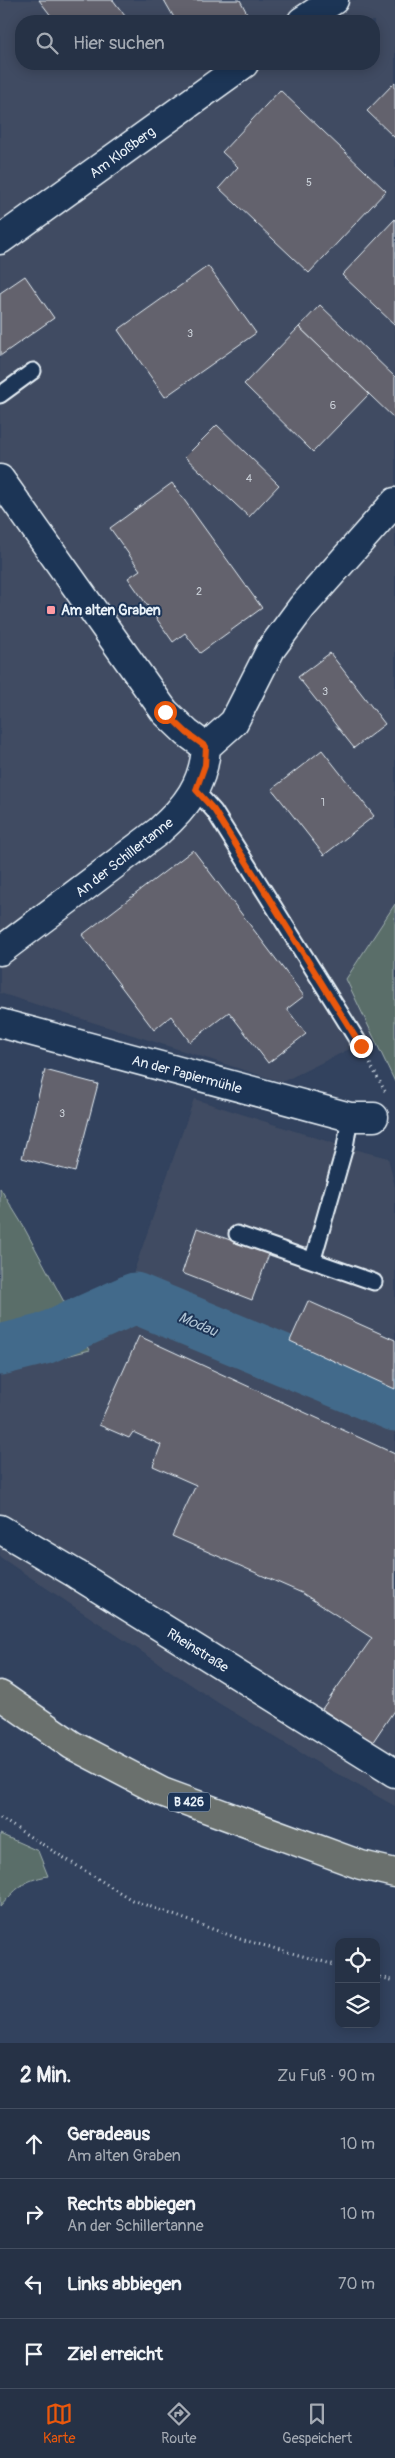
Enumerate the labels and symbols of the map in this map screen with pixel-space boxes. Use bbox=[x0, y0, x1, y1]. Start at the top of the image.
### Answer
street label: Am Kloßberg bbox=[86, 123, 158, 182]
house number: 5 bbox=[306, 176, 312, 189]
house number: 3 bbox=[187, 327, 193, 340]
house number: 6 bbox=[330, 399, 336, 412]
house number: 4 bbox=[246, 472, 253, 485]
house number: 2 bbox=[196, 585, 202, 598]
place label: Am alten Graben bbox=[61, 602, 161, 619]
marker: Am alten Graben bbox=[45, 604, 57, 616]
house number: 3 bbox=[322, 685, 328, 698]
route start bbox=[154, 701, 177, 724]
house number: 1 bbox=[321, 796, 325, 809]
street label: An der Schillertanne bbox=[72, 814, 177, 901]
route end bbox=[350, 1035, 373, 1058]
street label: An der Papiermühle bbox=[130, 1052, 244, 1097]
house number: 3 bbox=[59, 1107, 65, 1120]
water label: Modau bbox=[175, 1308, 221, 1342]
street label: Rheinstraße bbox=[164, 1625, 232, 1676]
road number: B 426 bbox=[168, 1792, 210, 1811]

